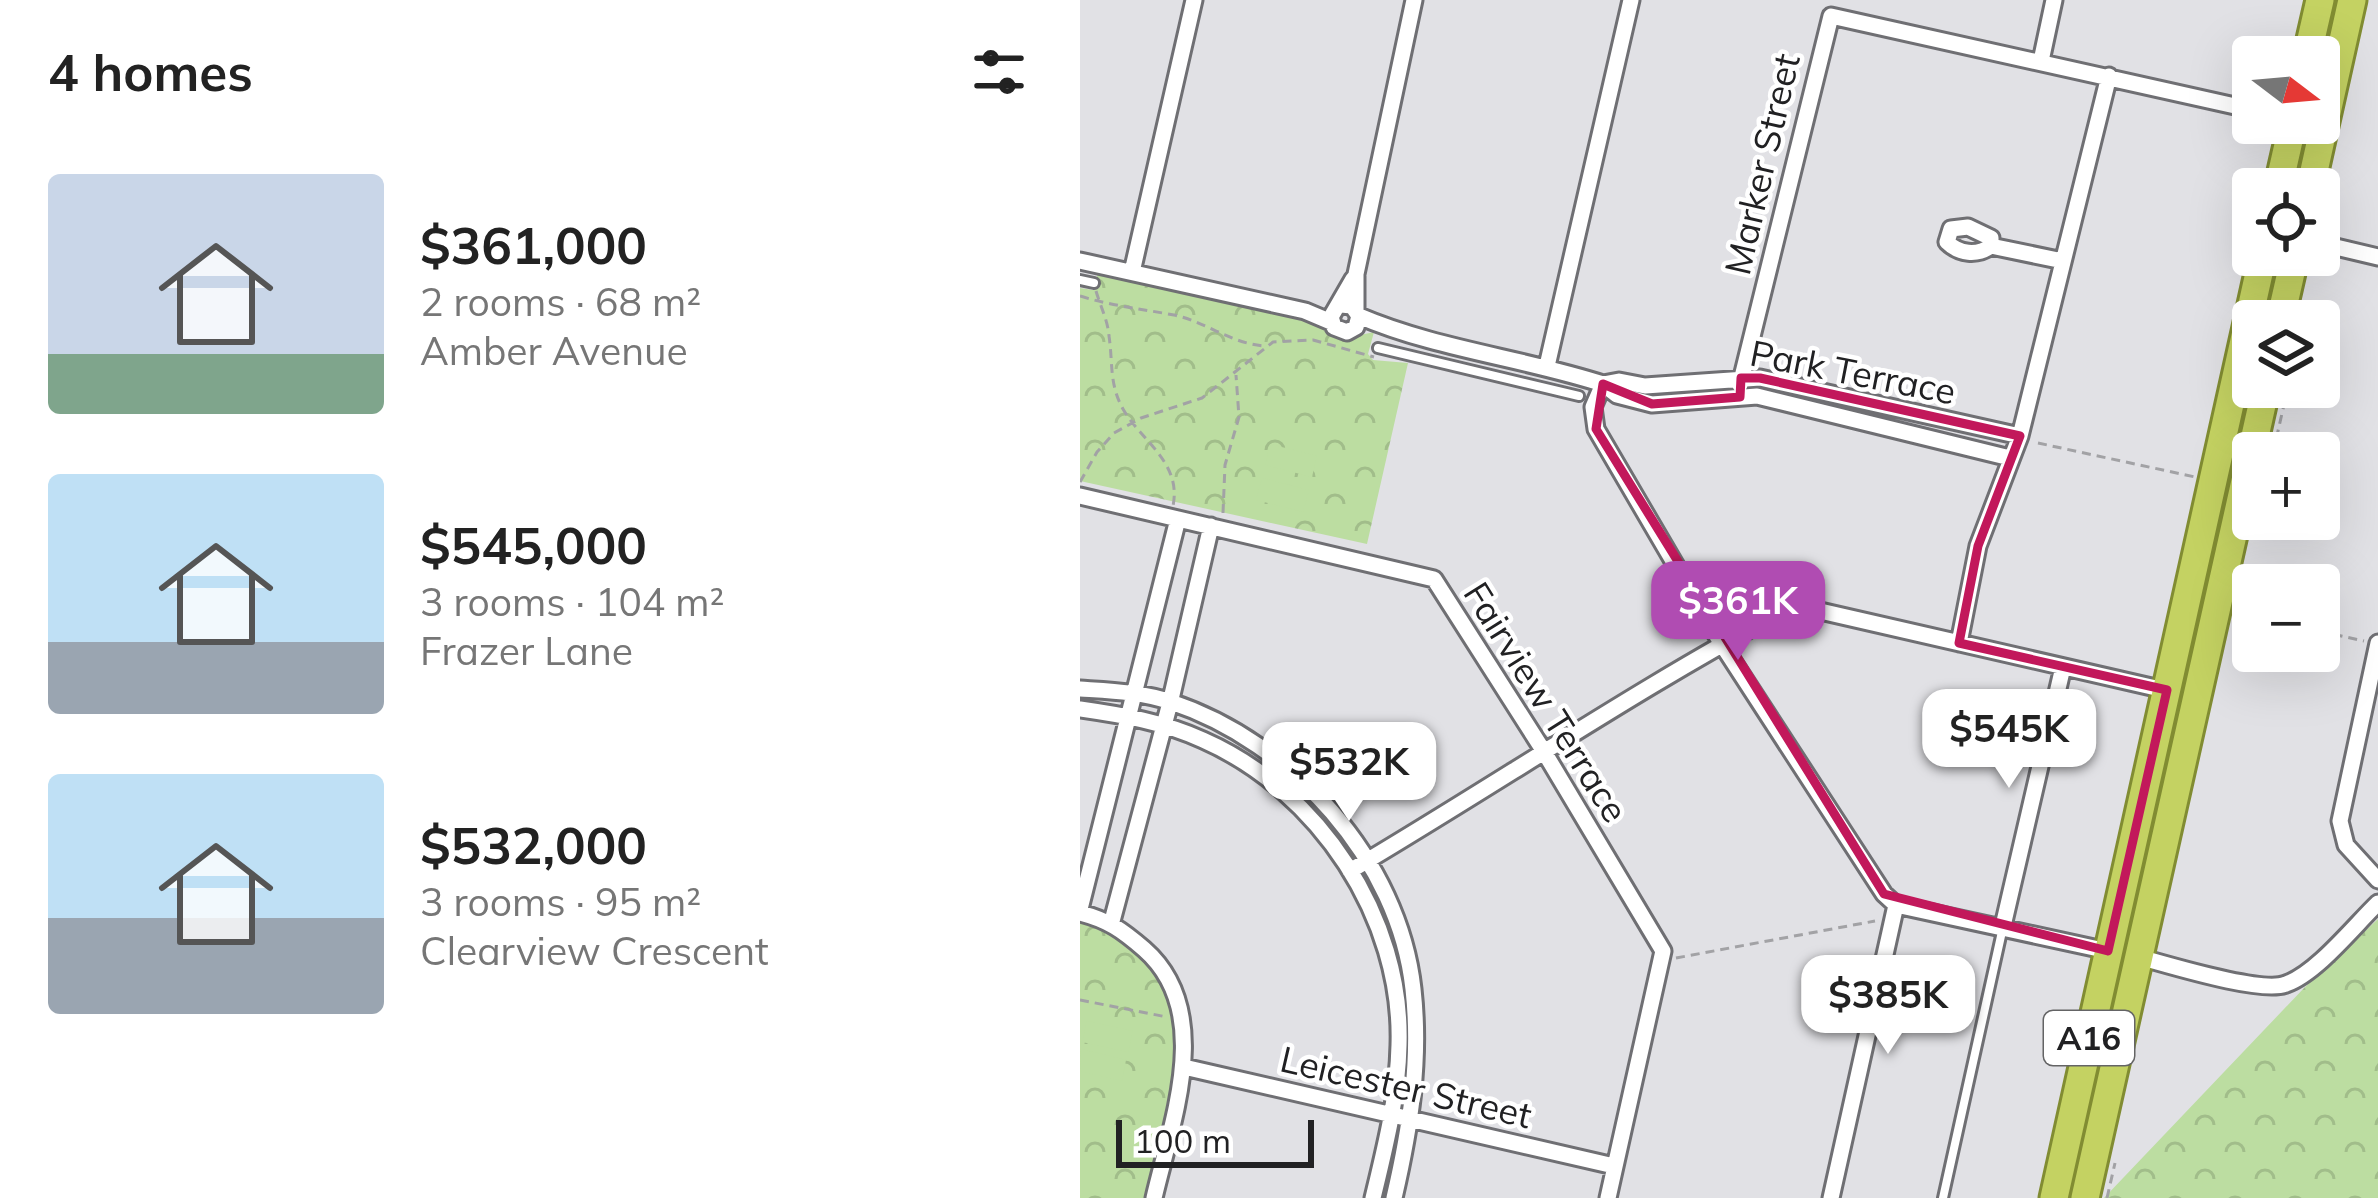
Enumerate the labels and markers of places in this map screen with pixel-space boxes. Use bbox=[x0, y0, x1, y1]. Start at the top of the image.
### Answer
pin: $361K bbox=[1654, 561, 1822, 663]
pin: $545K bbox=[1925, 689, 2093, 791]
pin: $532K bbox=[1265, 722, 1433, 824]
pin: $385K bbox=[1804, 955, 1972, 1057]

